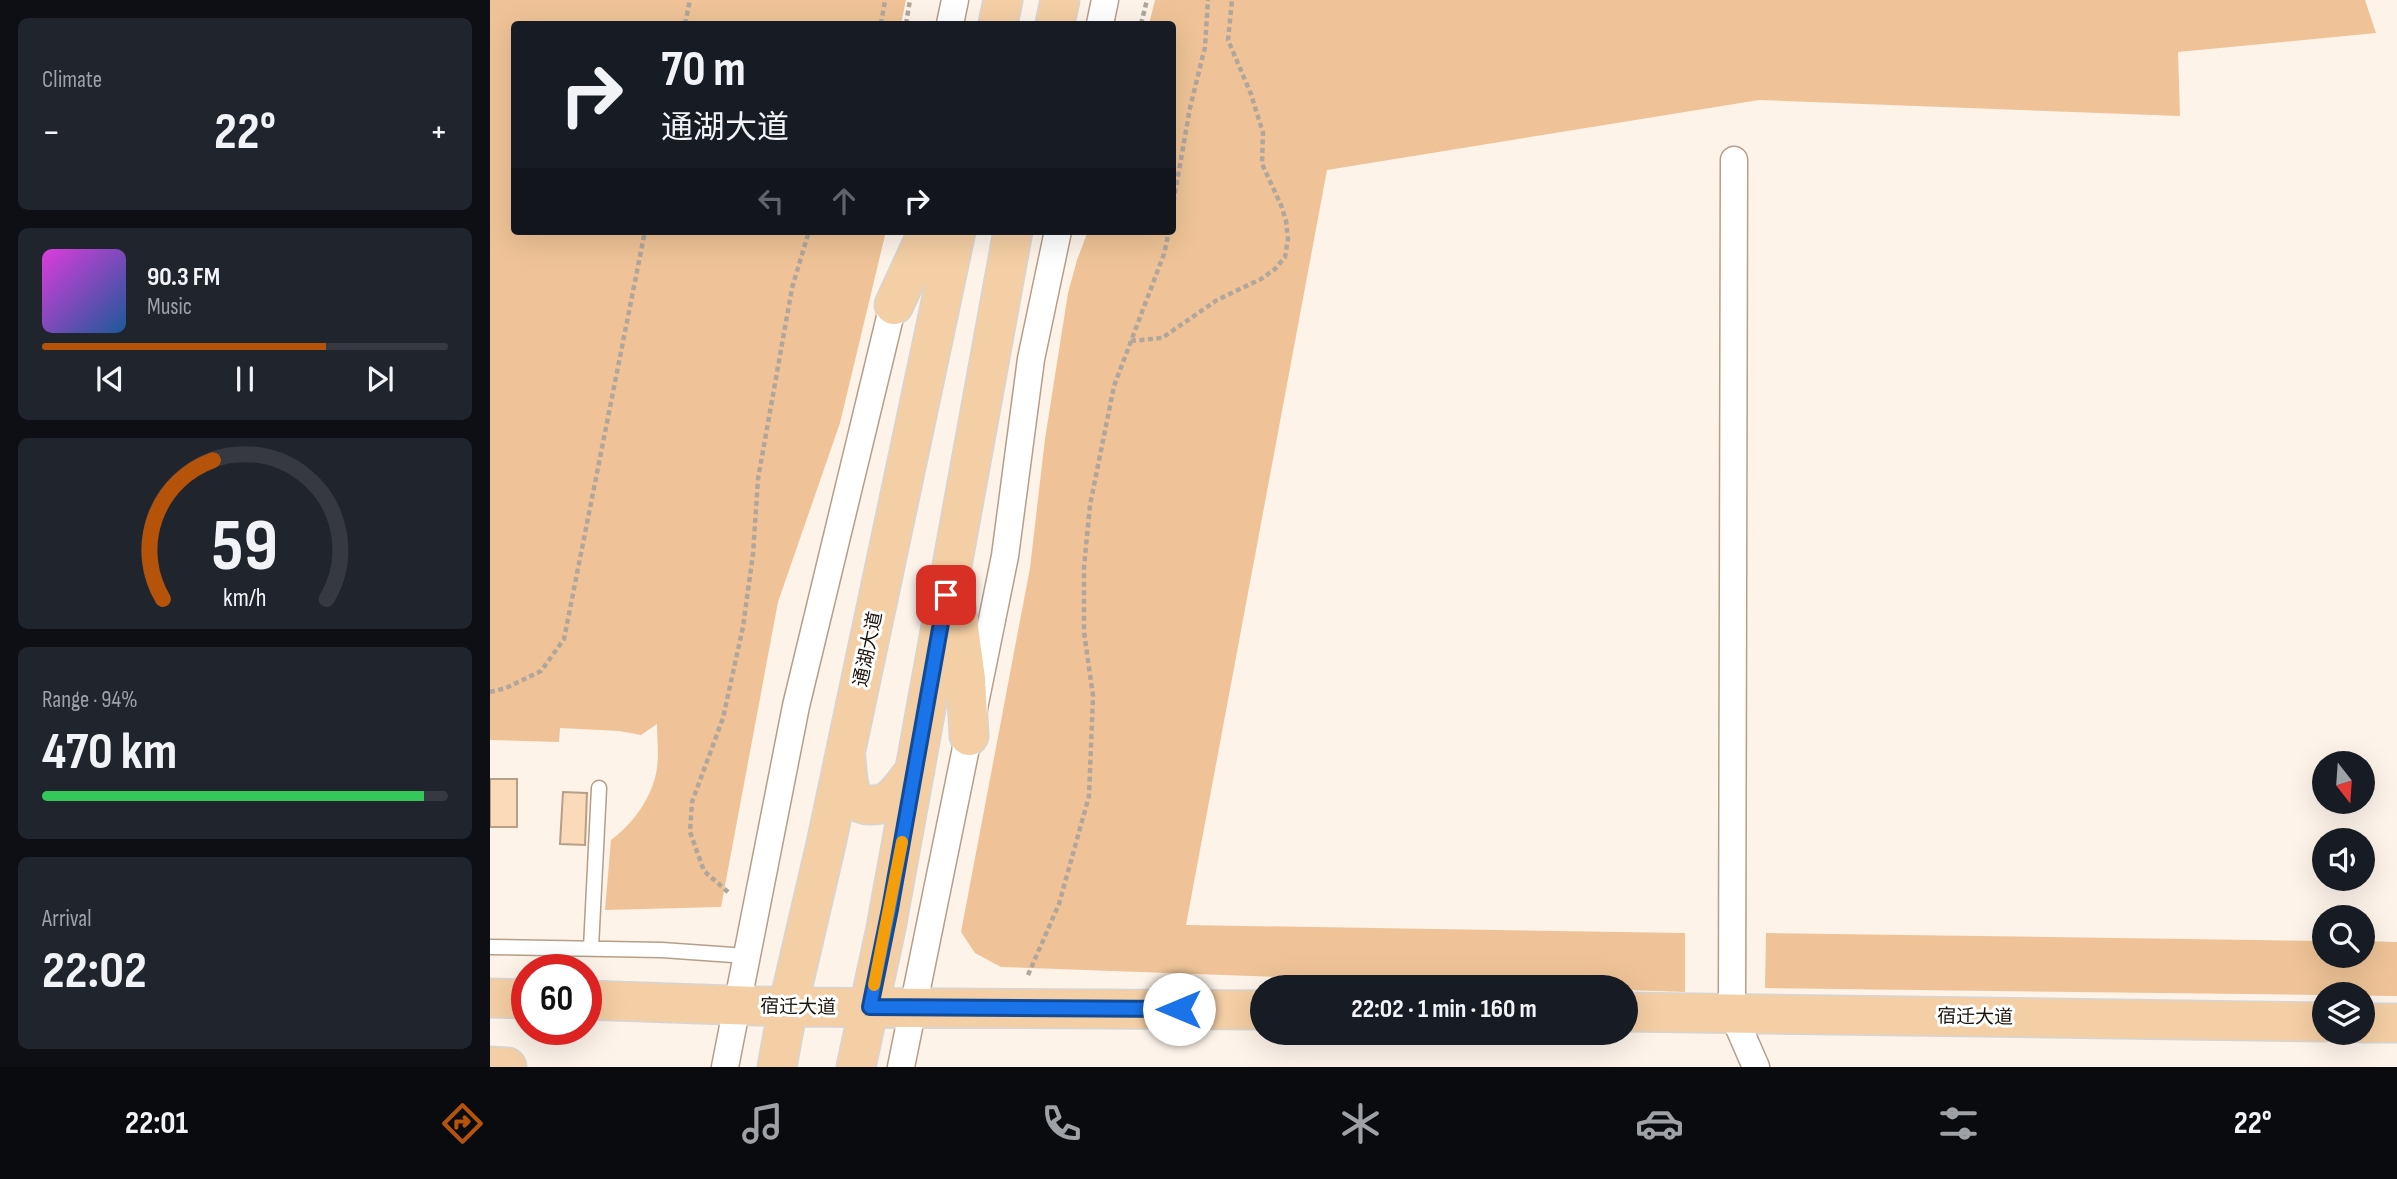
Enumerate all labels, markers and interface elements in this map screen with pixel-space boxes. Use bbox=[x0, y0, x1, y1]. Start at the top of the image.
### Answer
text: 70 m bbox=[661, 41, 746, 100]
icon: right bbox=[546, 49, 637, 140]
text: Climate bbox=[42, 66, 102, 94]
text: 22° bbox=[214, 101, 276, 164]
text: 通湖大道 bbox=[661, 109, 789, 148]
text: − bbox=[42, 110, 61, 155]
text: + bbox=[429, 110, 448, 155]
icon: left bbox=[752, 182, 790, 220]
icon: ahead bbox=[825, 182, 863, 220]
icon: right bbox=[898, 182, 936, 220]
text: 90.3 FM bbox=[147, 262, 220, 293]
text: Music bbox=[147, 293, 192, 321]
icon: previous bbox=[91, 360, 129, 398]
icon: pause bbox=[226, 360, 264, 398]
icon: next bbox=[361, 360, 399, 398]
text: 59 bbox=[212, 504, 278, 592]
pin bbox=[916, 565, 976, 625]
icon: arrive bbox=[927, 576, 965, 614]
text: km/h bbox=[223, 583, 267, 614]
street label: 通湖大道 bbox=[849, 610, 888, 689]
text: Range · 94% bbox=[42, 686, 138, 714]
text: 470 km bbox=[42, 721, 177, 784]
north arrow bbox=[2312, 751, 2375, 814]
map controls bbox=[2312, 751, 2375, 1045]
button: sound bbox=[2312, 828, 2375, 891]
text: Arrival bbox=[42, 905, 91, 933]
button: search bbox=[2312, 905, 2375, 968]
text: 22:02 bbox=[42, 940, 147, 1003]
speed limit sign: 60 bbox=[511, 954, 602, 1045]
position arrow bbox=[1142, 972, 1216, 1046]
button: layers bbox=[2312, 982, 2375, 1045]
text: 22:02 · 1 min · 160 m bbox=[1351, 994, 1537, 1025]
street label: 宿迁大道 bbox=[760, 995, 836, 1020]
street label: 宿迁大道 bbox=[1937, 1005, 2013, 1030]
icon: directions bbox=[438, 1099, 487, 1148]
icon: music bbox=[738, 1099, 787, 1148]
icon: phone bbox=[1037, 1099, 1086, 1148]
icon: climate bbox=[1336, 1099, 1385, 1148]
icon: car bbox=[1635, 1099, 1684, 1148]
icon: filters bbox=[1934, 1099, 1983, 1148]
text: 22:01 bbox=[125, 1104, 188, 1143]
text: 22° bbox=[2234, 1104, 2272, 1143]

